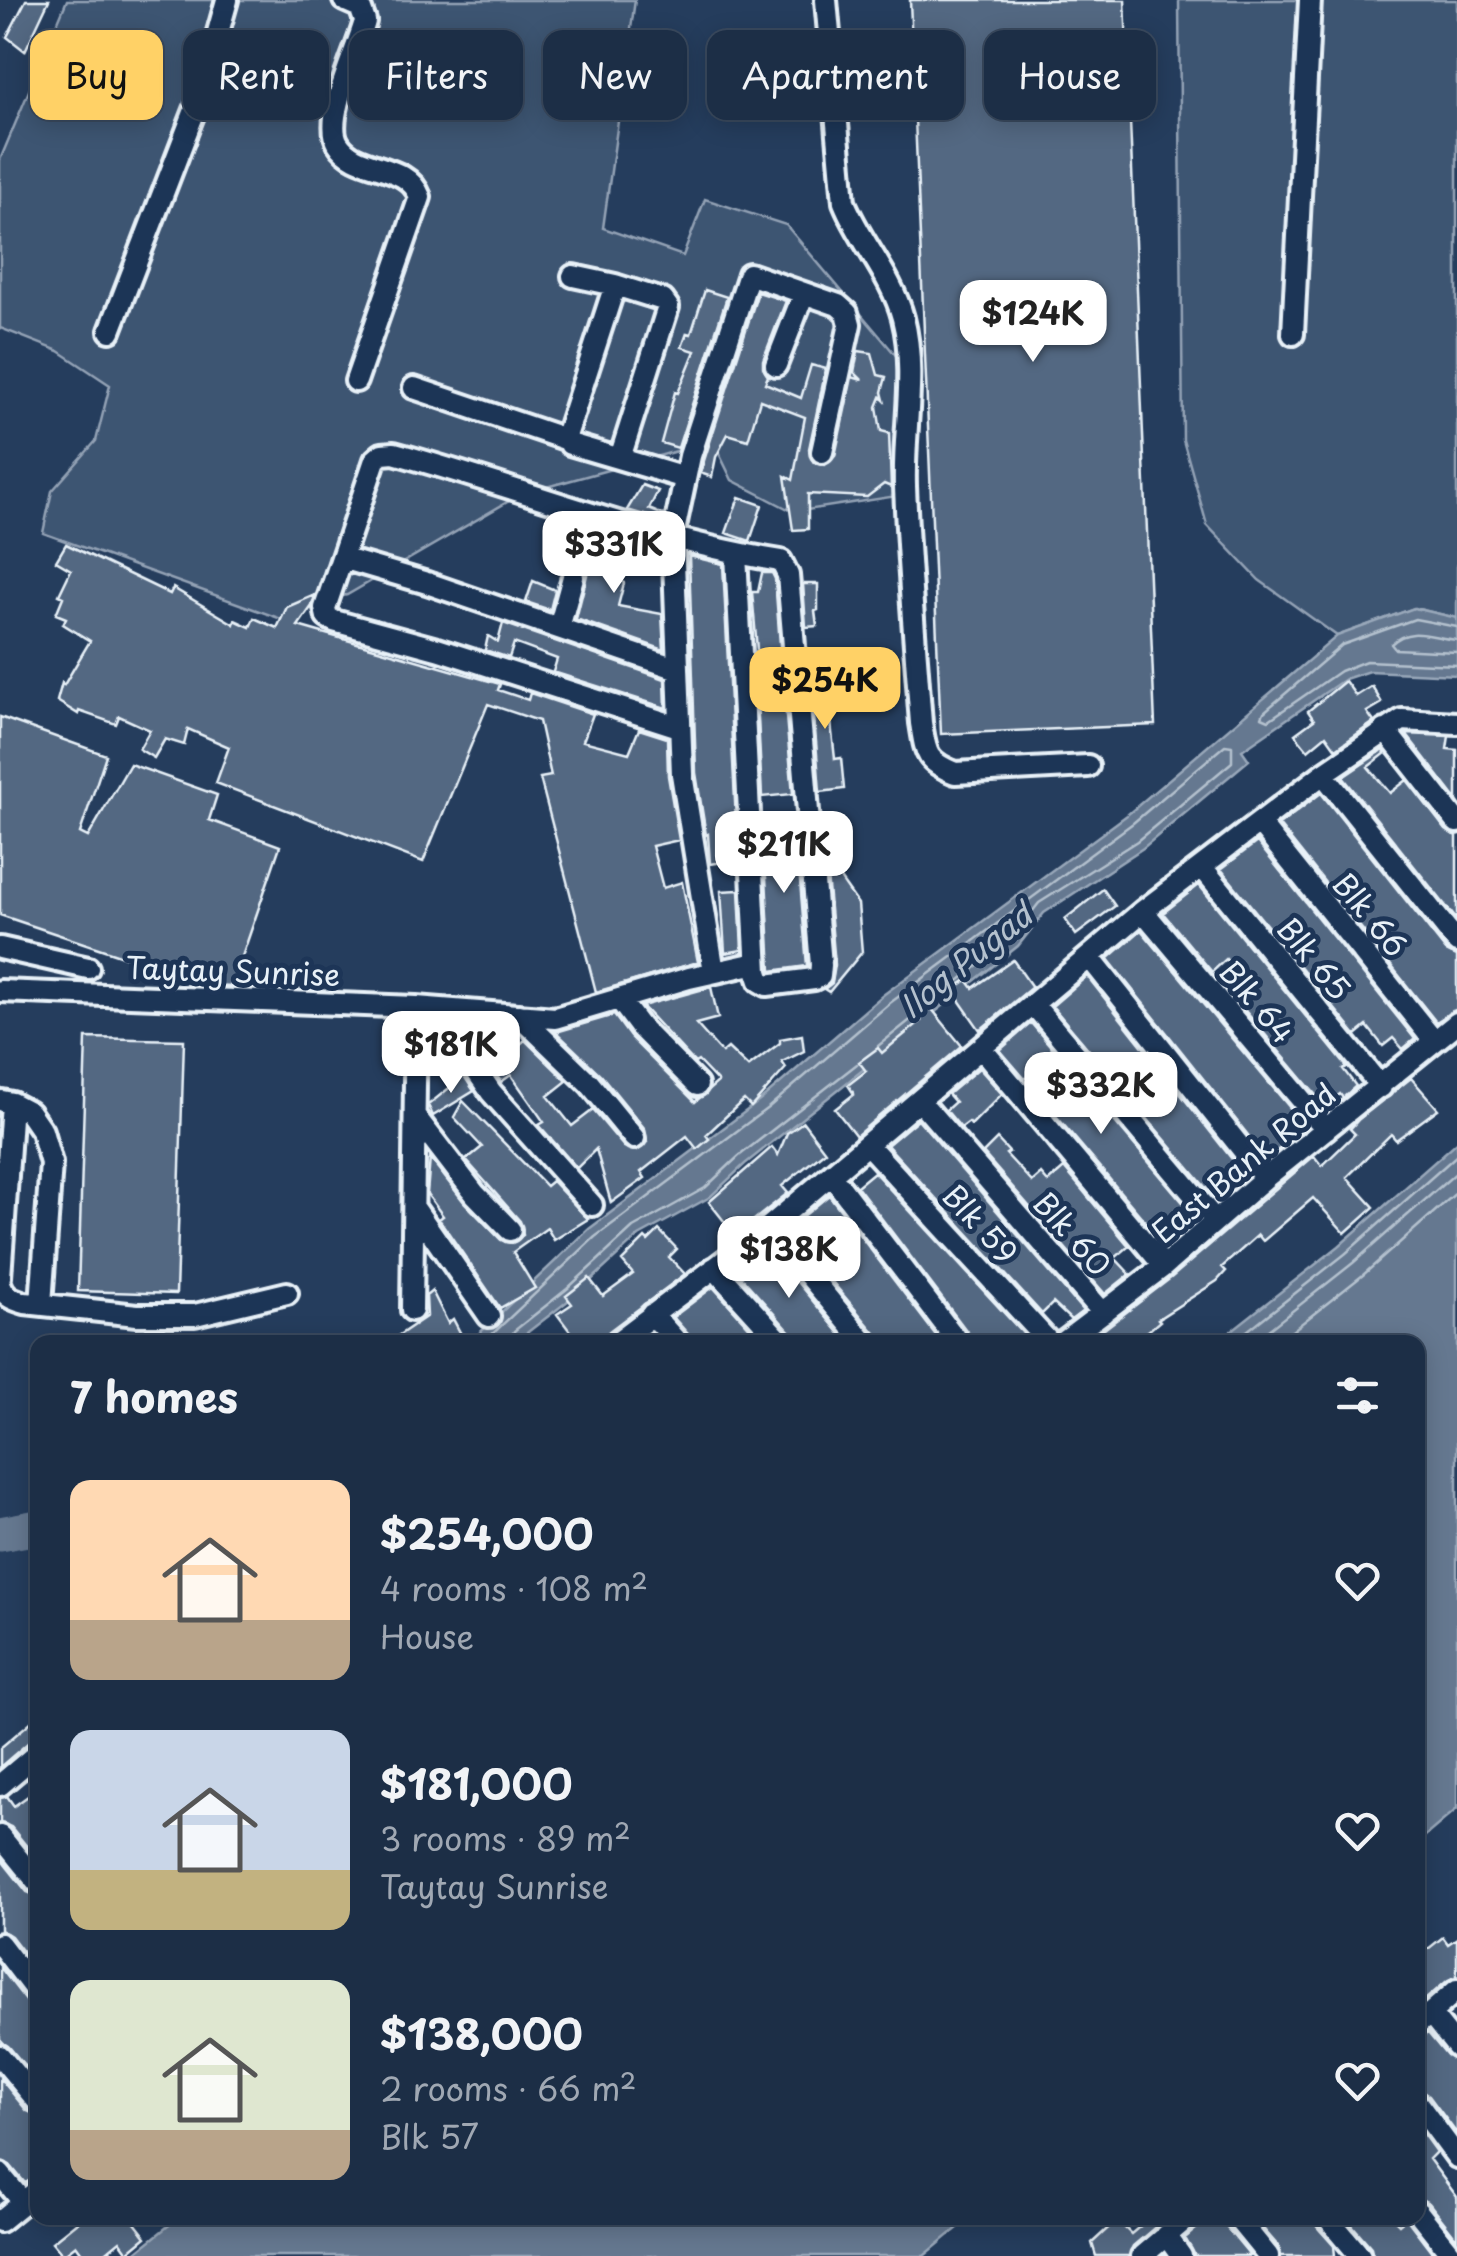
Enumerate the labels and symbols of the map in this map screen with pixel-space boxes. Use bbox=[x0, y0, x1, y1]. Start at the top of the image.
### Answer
pin: $124K bbox=[963, 280, 1103, 365]
pin: $331K bbox=[544, 511, 684, 596]
pin: $254K bbox=[755, 647, 895, 732]
pin: $211K bbox=[714, 811, 854, 896]
street label: Blk 66 bbox=[1323, 862, 1419, 966]
water label: Ilog Pugad bbox=[888, 888, 1045, 1029]
street label: Blk 65 bbox=[1268, 907, 1362, 1009]
street label: Taytay Sunrise bbox=[125, 944, 341, 996]
street label: Blk 64 bbox=[1210, 950, 1306, 1052]
pin: $181K bbox=[381, 1011, 521, 1096]
pin: $332K bbox=[1031, 1052, 1171, 1137]
street label: East Bank Road bbox=[1141, 1071, 1345, 1253]
street label: Blk 59 bbox=[933, 1173, 1029, 1273]
street label: Blk 60 bbox=[1024, 1181, 1122, 1285]
pin: $138K bbox=[719, 1216, 859, 1301]

